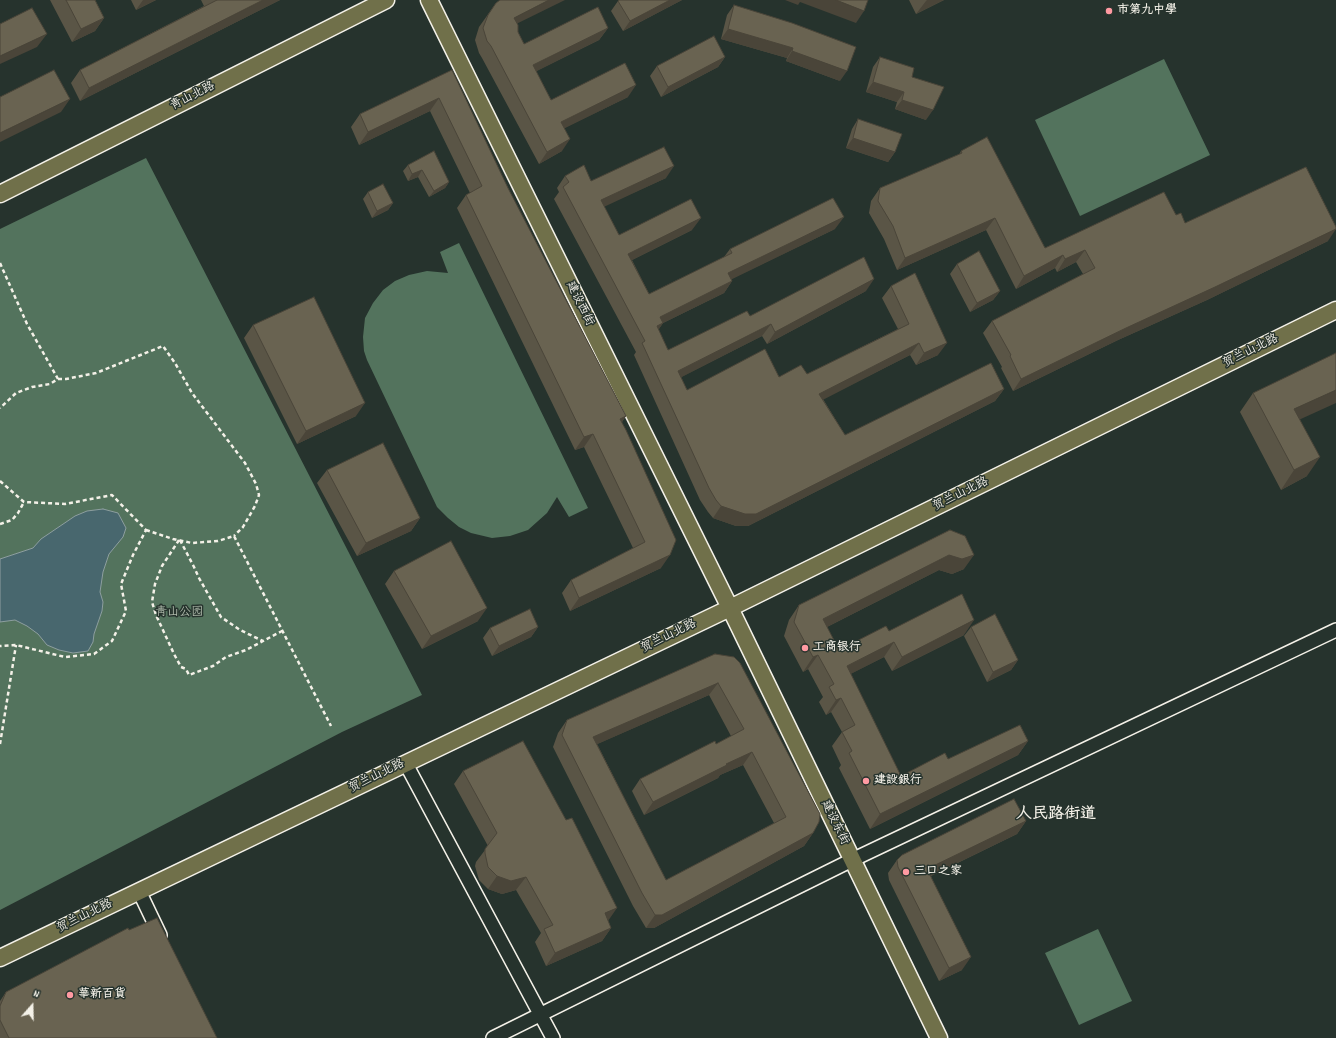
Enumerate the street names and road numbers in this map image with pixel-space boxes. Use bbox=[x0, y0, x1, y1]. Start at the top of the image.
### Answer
street label: 青山北路 bbox=[168, 80, 218, 114]
street label: 建设西街 bbox=[562, 279, 596, 329]
street label: 贺兰山北路 bbox=[1221, 332, 1281, 372]
street label: 贺兰山北路 bbox=[931, 475, 991, 515]
street label: 贺兰山北路 bbox=[639, 617, 699, 657]
street label: 贺兰山北路 bbox=[347, 757, 407, 797]
street label: 建设东街 bbox=[817, 798, 851, 848]
street label: 贺兰山北路 bbox=[55, 897, 115, 937]

